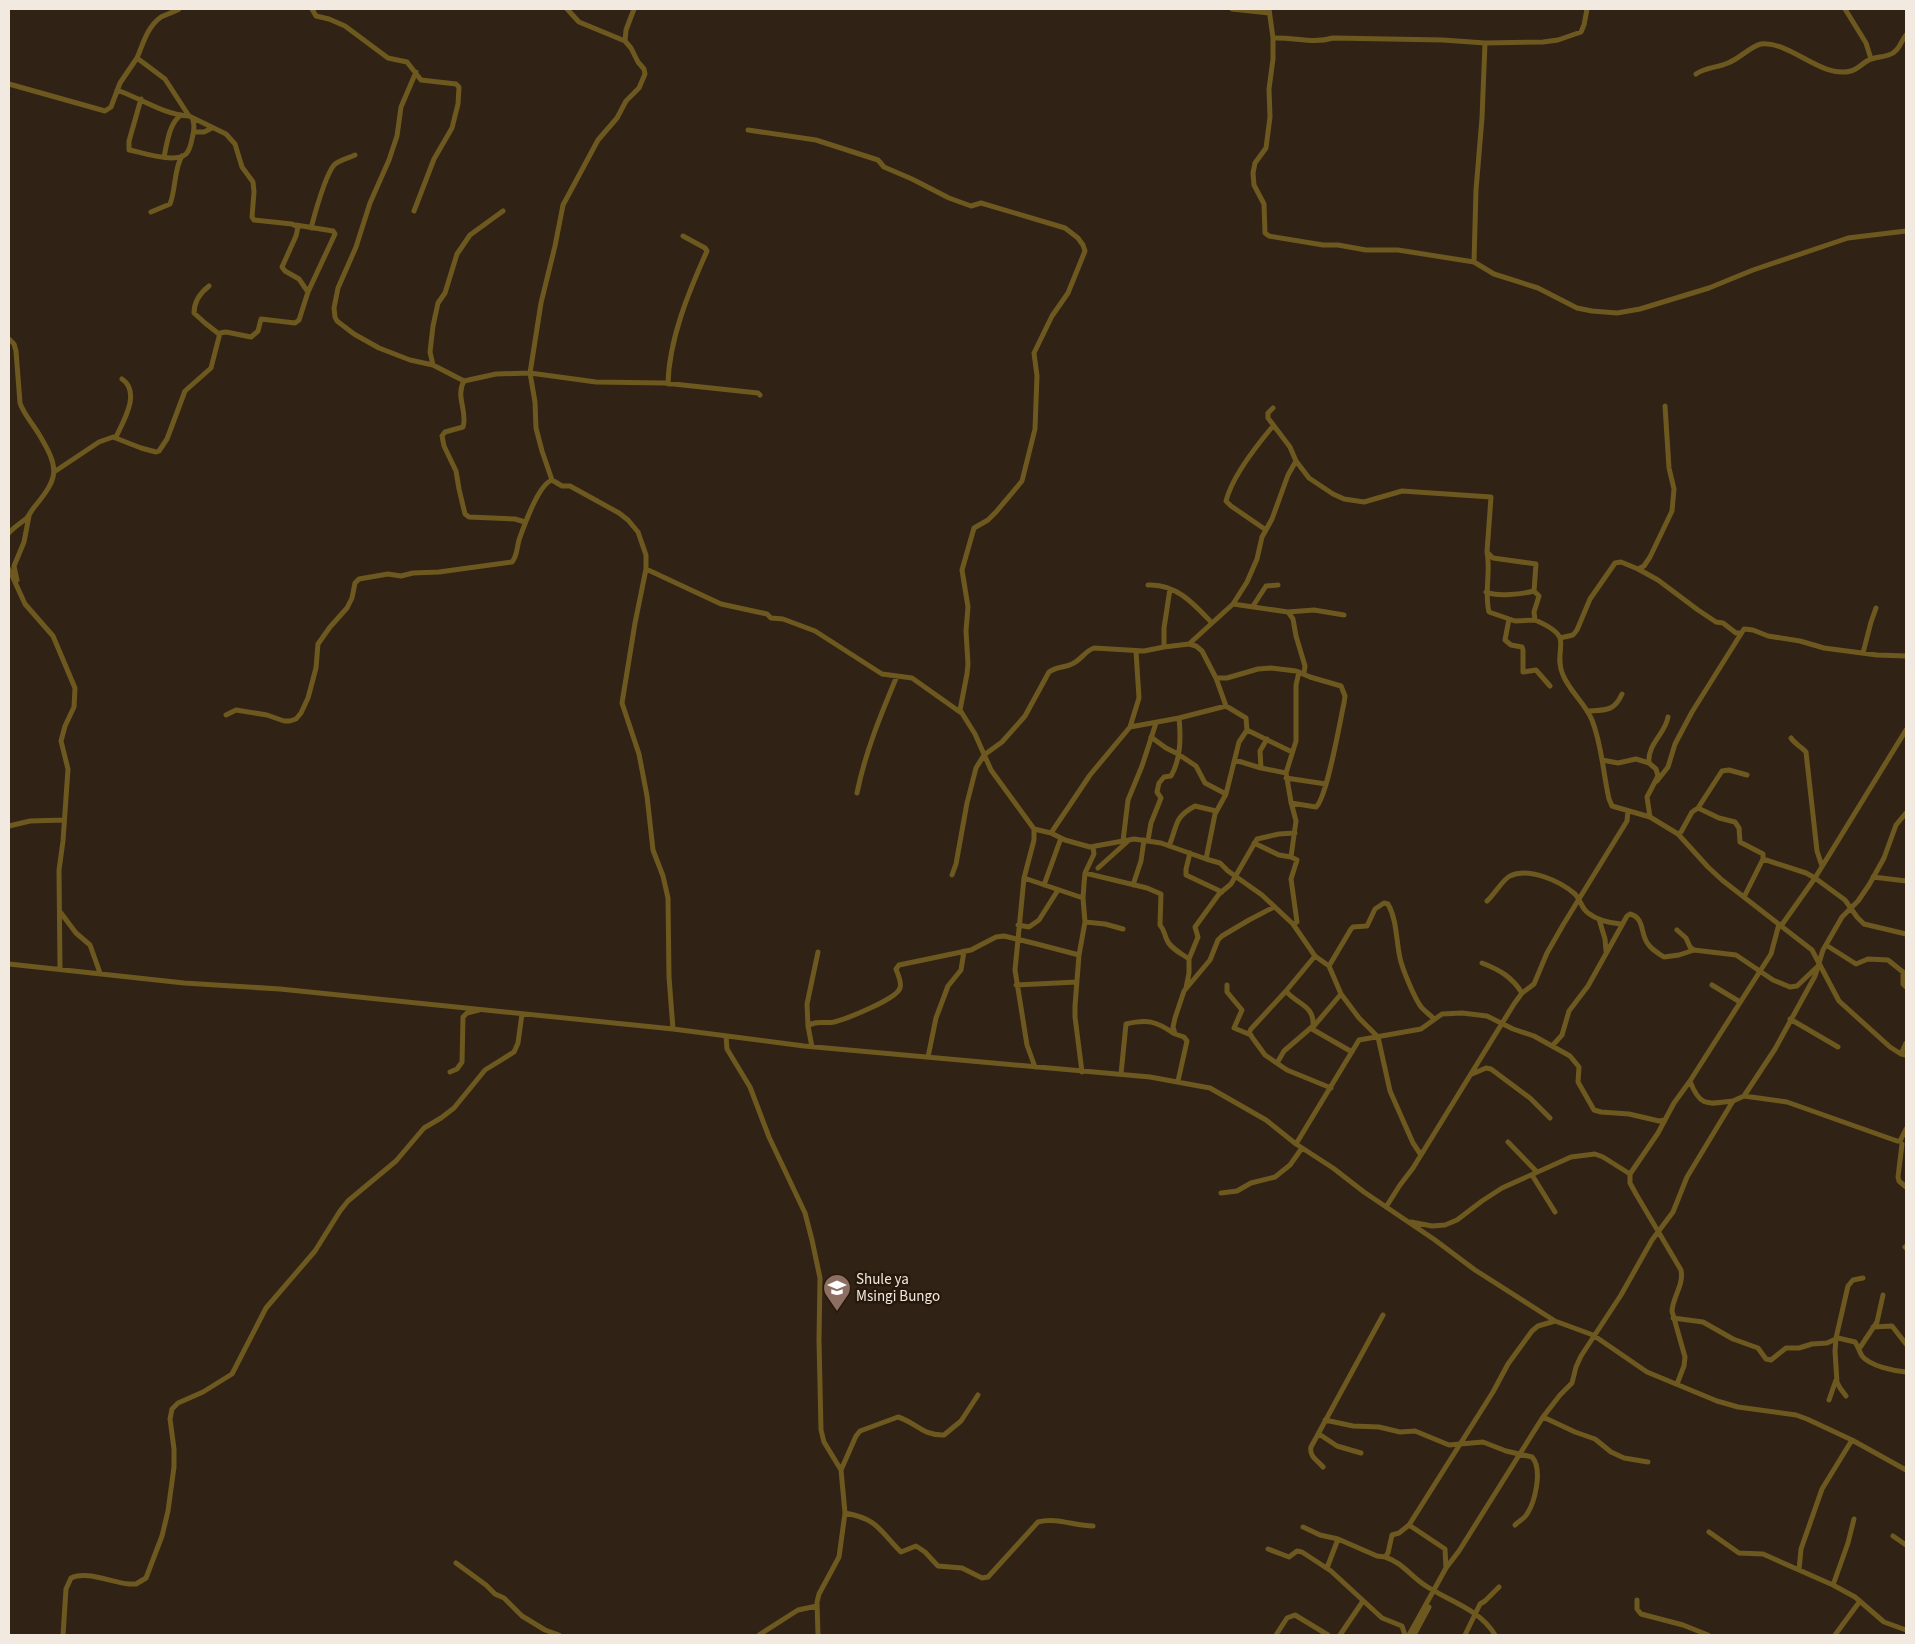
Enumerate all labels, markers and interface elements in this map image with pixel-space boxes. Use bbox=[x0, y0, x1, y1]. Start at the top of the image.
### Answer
place label: Shule ya Msingi Bungo bbox=[856, 1269, 940, 1307]
school or university icon: Shule ya Msingi Bungo bbox=[822, 1273, 852, 1312]

